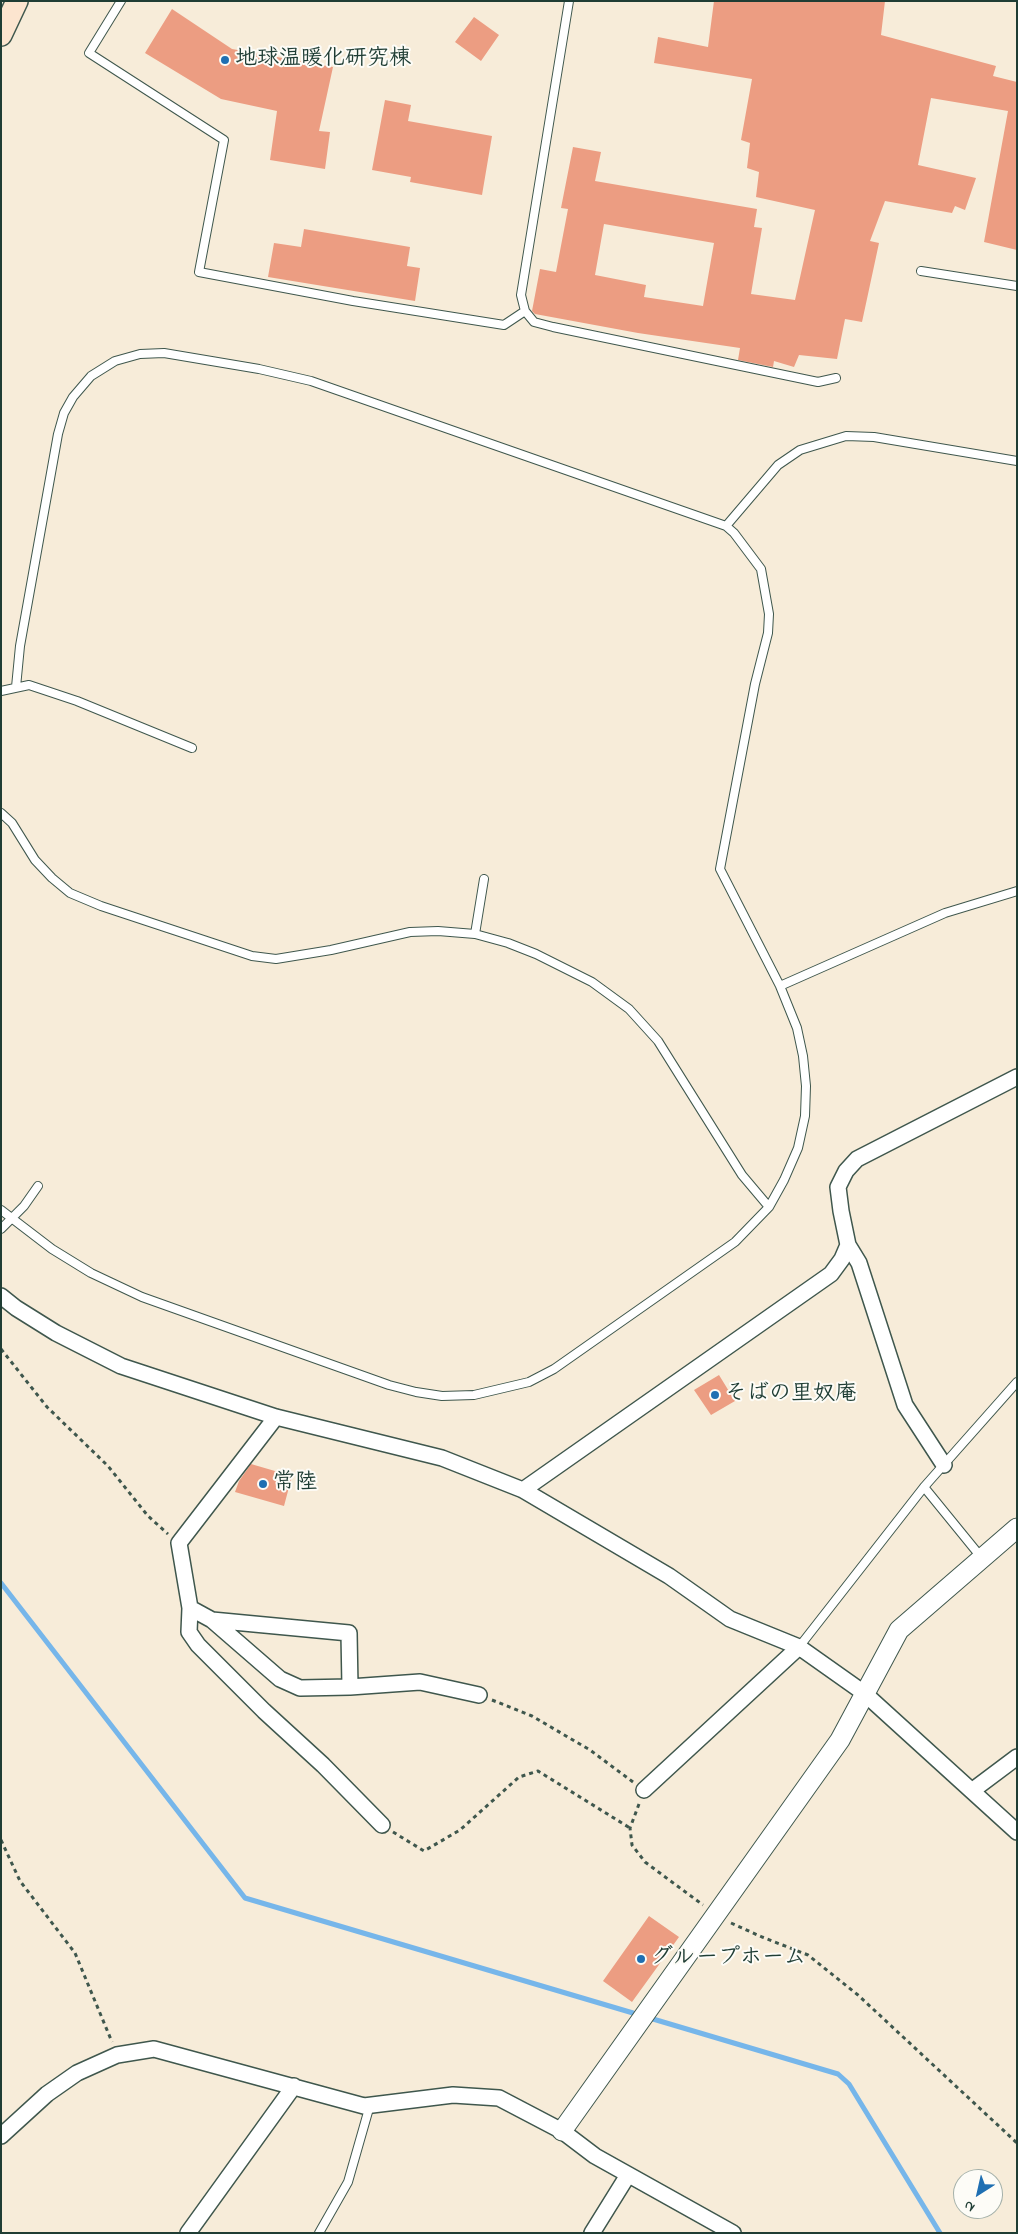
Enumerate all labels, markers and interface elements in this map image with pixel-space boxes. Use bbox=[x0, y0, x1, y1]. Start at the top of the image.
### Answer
place label: 地球温暖化研究棟 bbox=[235, 47, 411, 73]
marker: 地球温暖化研究棟 bbox=[219, 54, 231, 66]
place label: そばの里奴庵 bbox=[725, 1382, 857, 1408]
marker: そばの里奴庵 bbox=[709, 1389, 721, 1401]
place label: 常陸 bbox=[273, 1471, 317, 1497]
marker: 常陸 bbox=[257, 1478, 269, 1490]
place label: グループホーム bbox=[651, 1946, 806, 1972]
marker: グループホーム bbox=[635, 1953, 647, 1965]
north arrow bbox=[953, 2169, 1003, 2219]
text: N bbox=[960, 2195, 980, 2217]

